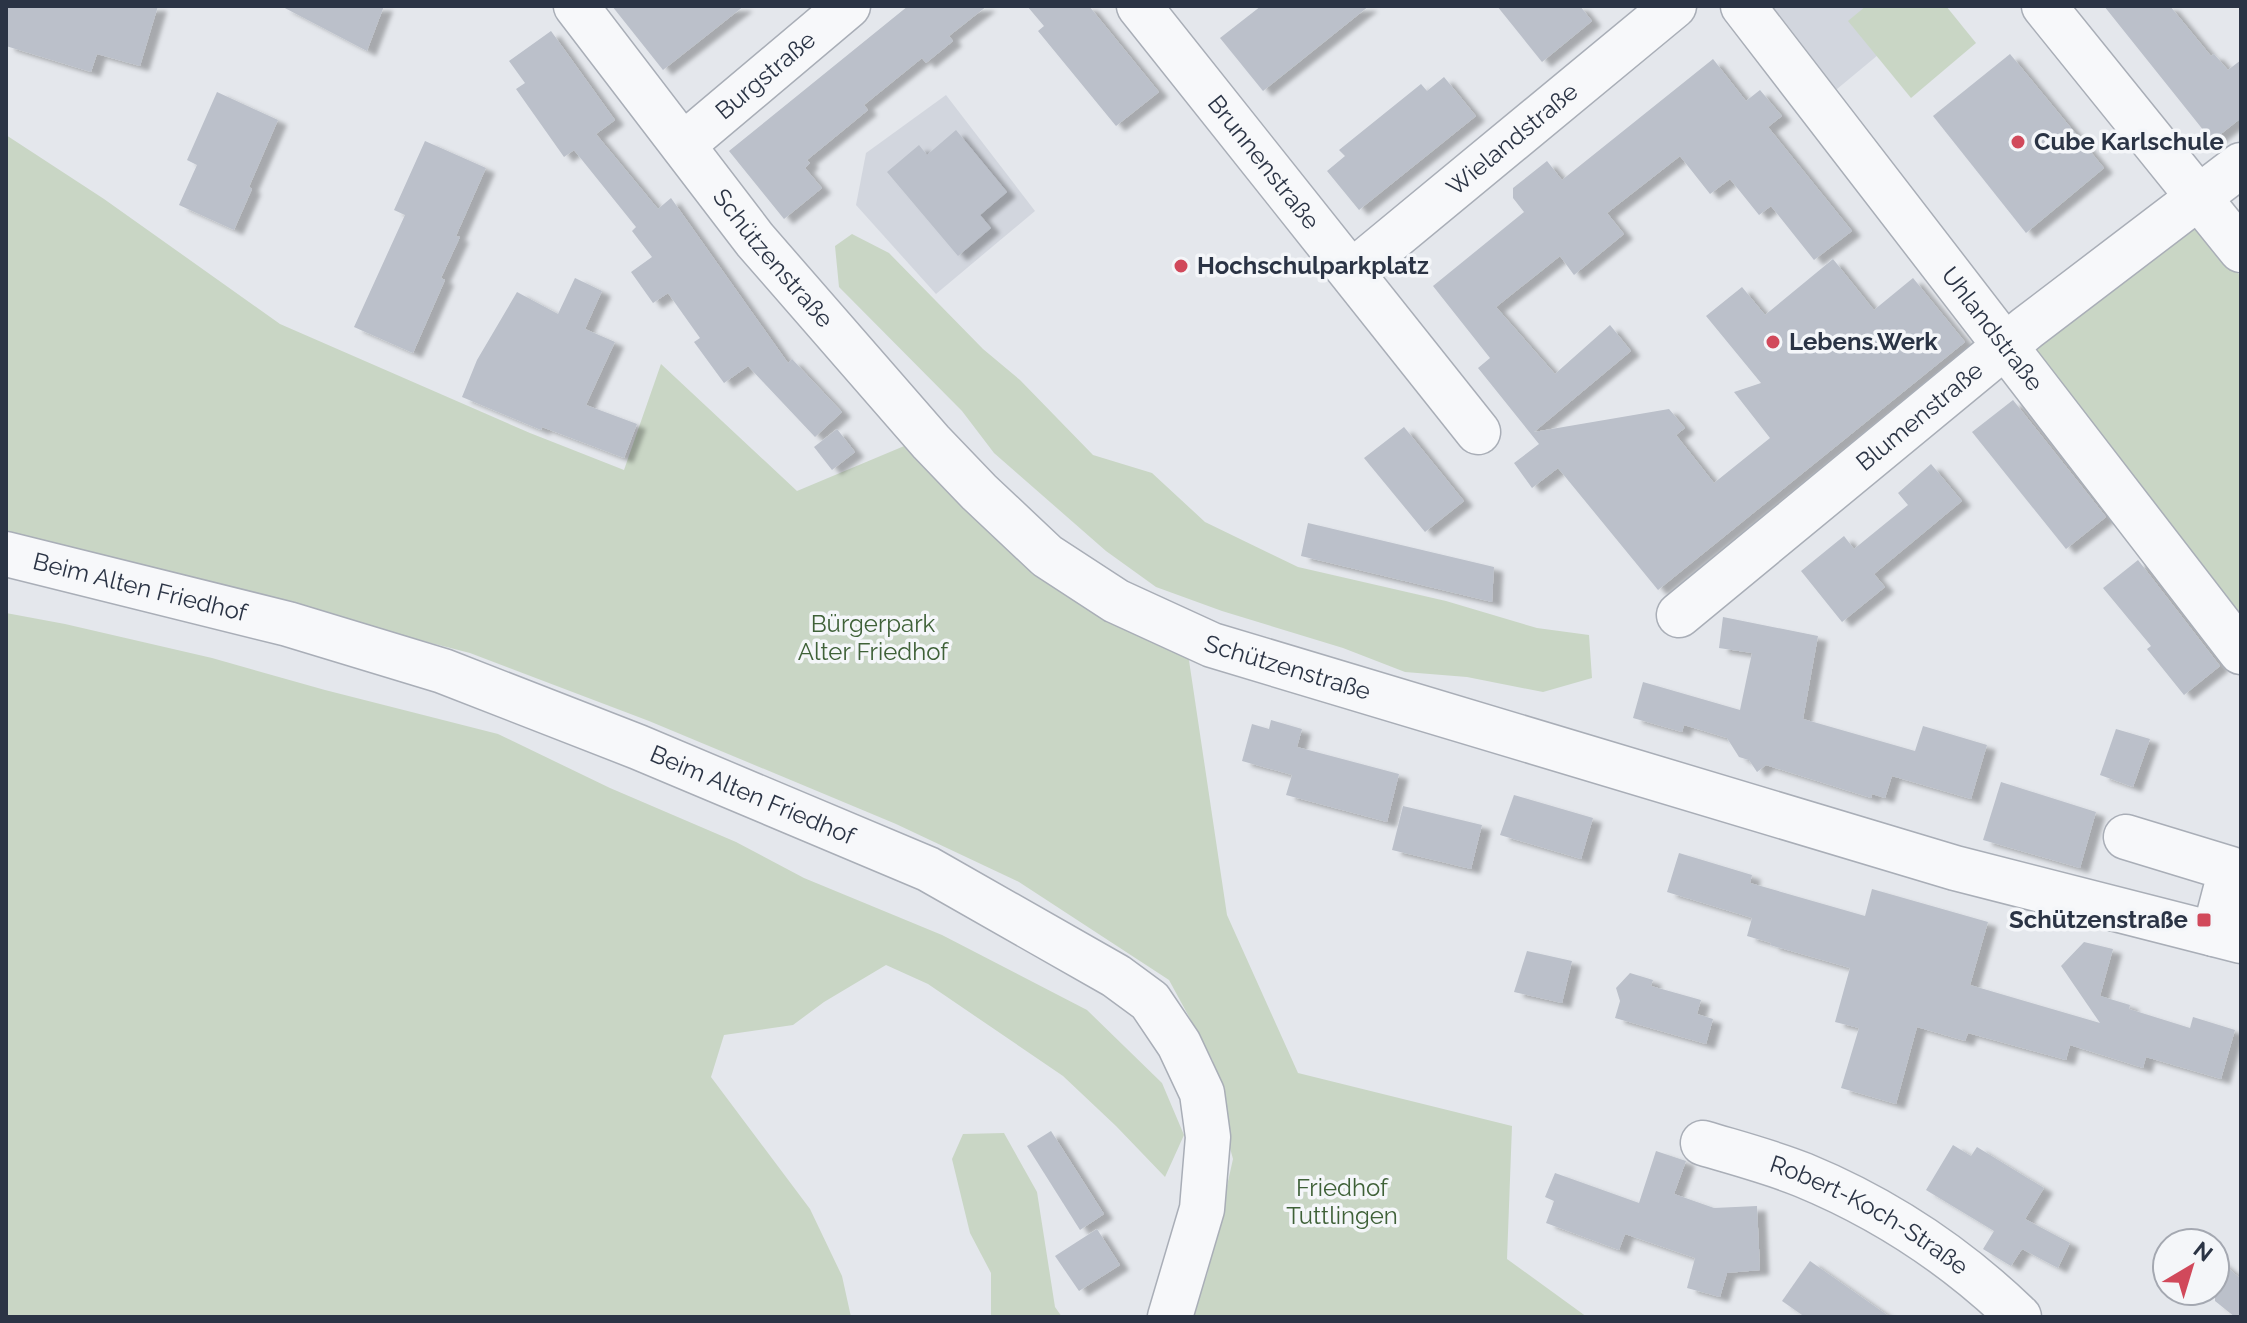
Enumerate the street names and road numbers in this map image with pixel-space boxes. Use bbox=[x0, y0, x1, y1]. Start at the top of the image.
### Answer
street label: Burgstraße bbox=[709, 25, 821, 125]
street label: Wielandstraße bbox=[1441, 77, 1584, 202]
street label: Brunnenstraße bbox=[1202, 89, 1326, 235]
street label: Schützenstraße bbox=[707, 183, 840, 333]
street label: Uhlandstraße bbox=[1936, 261, 2049, 397]
street label: Blumenstraße bbox=[1850, 355, 1989, 477]
street label: Beim Alten Friedhof bbox=[30, 546, 251, 628]
street label: Schützenstraße bbox=[1201, 629, 1374, 706]
street label: Beim Alten Friedhof bbox=[646, 739, 860, 851]
street label: Robert-Koch-Straße bbox=[1766, 1149, 1974, 1281]

